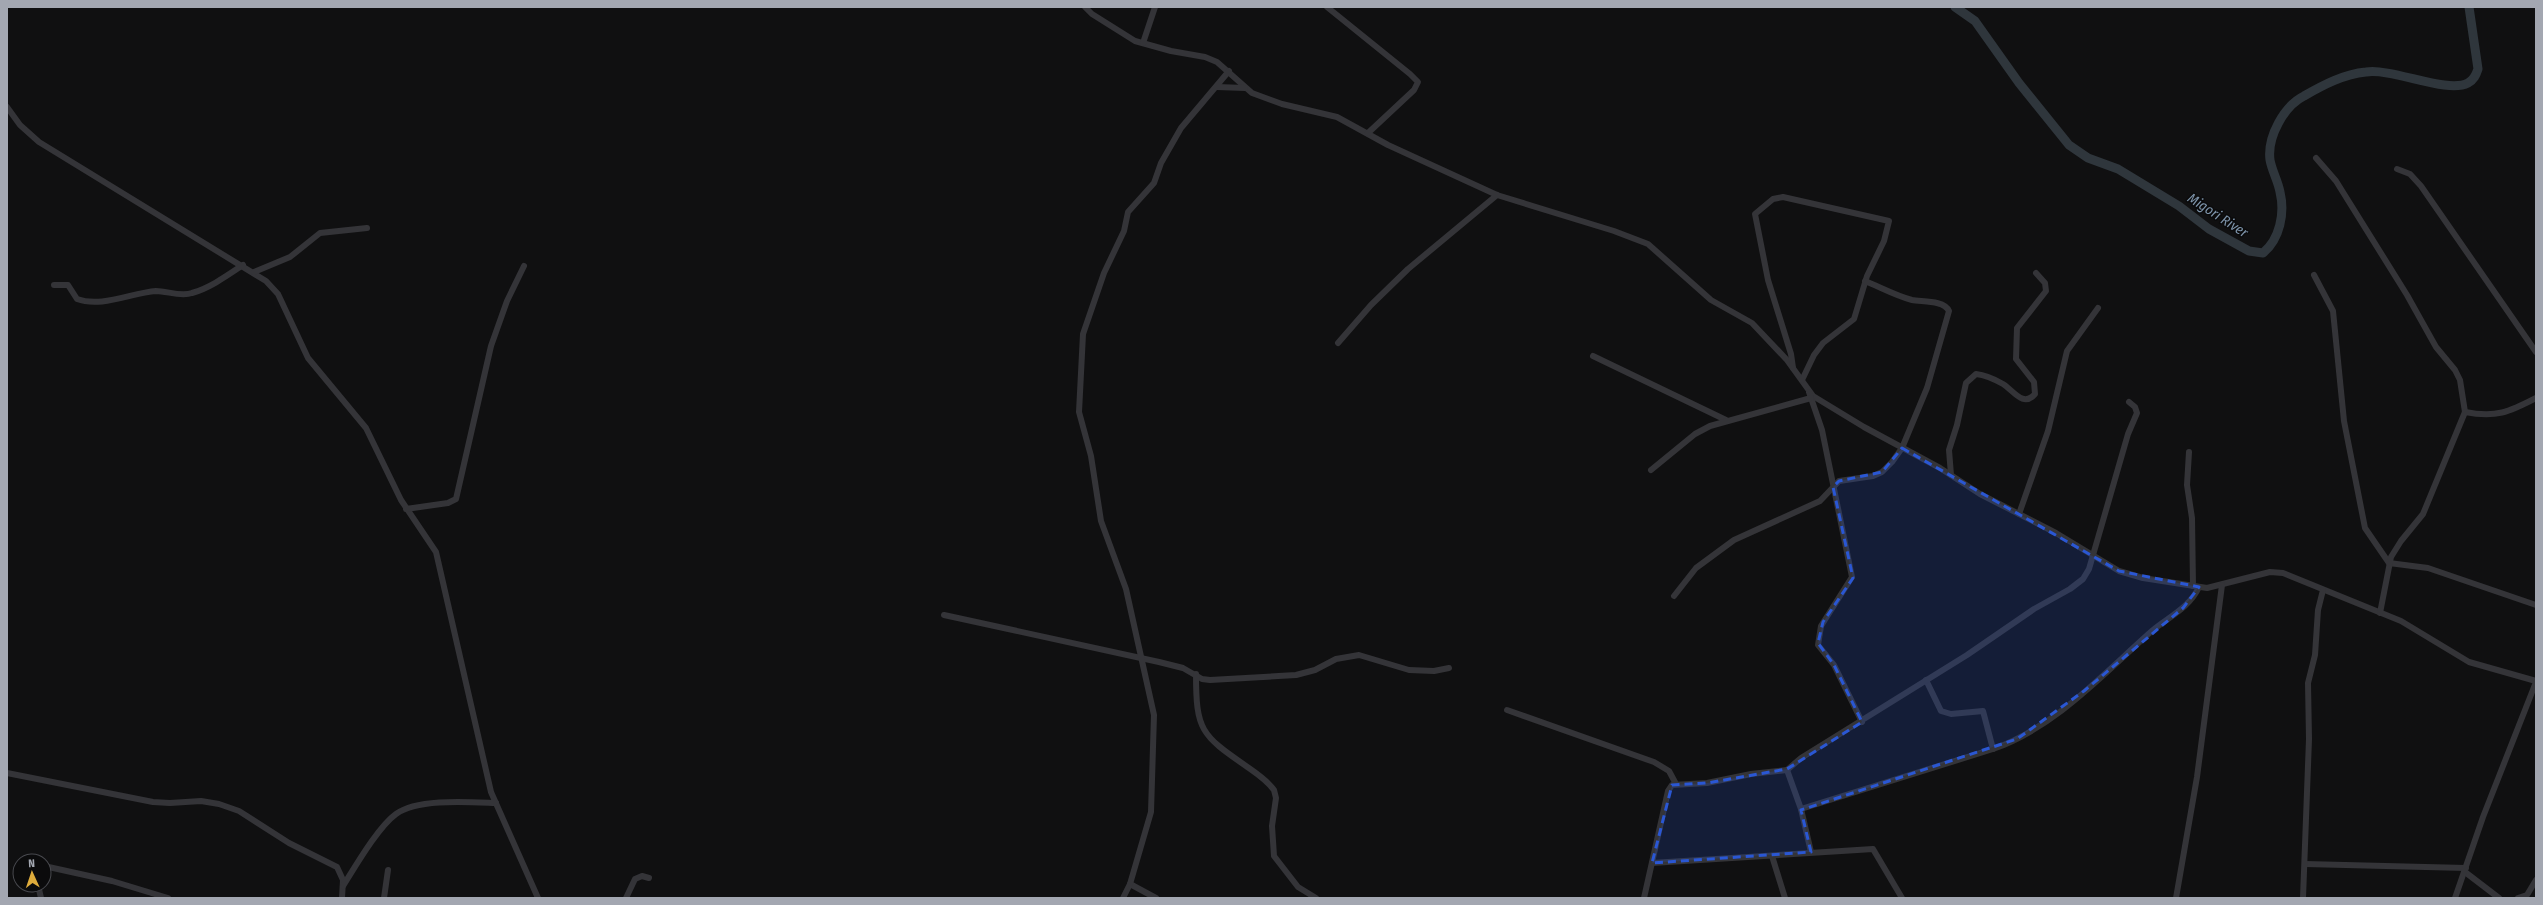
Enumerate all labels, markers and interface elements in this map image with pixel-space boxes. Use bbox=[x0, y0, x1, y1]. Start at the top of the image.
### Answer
water label: Migori River bbox=[2184, 190, 2252, 242]
north arrow bbox=[12, 853, 52, 893]
text: N bbox=[28, 857, 35, 870]

